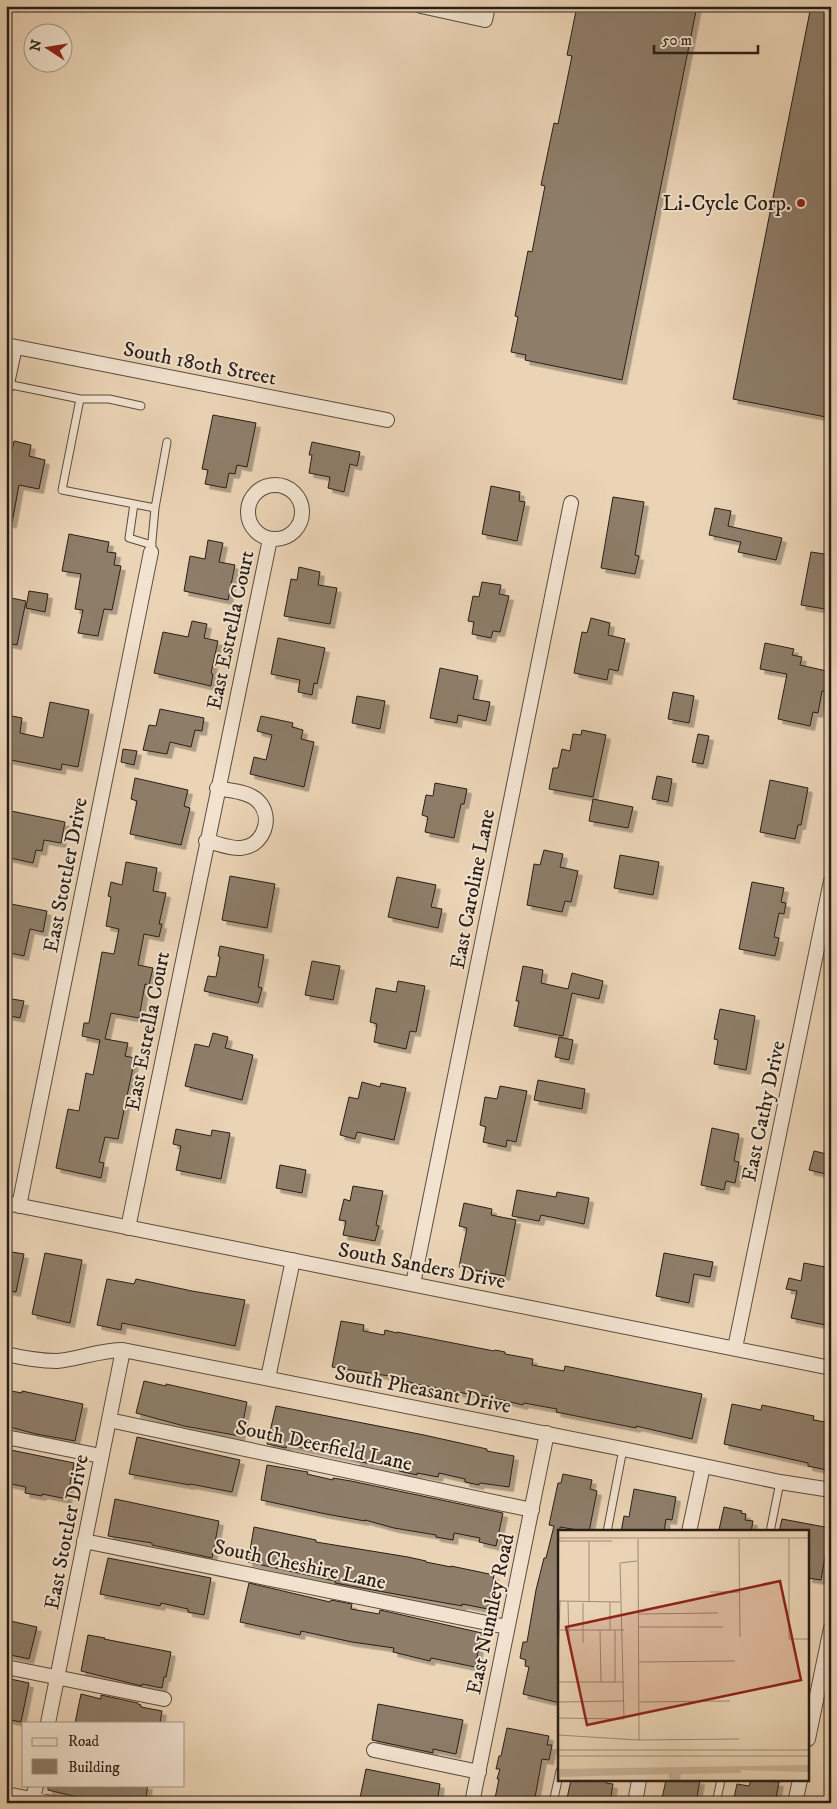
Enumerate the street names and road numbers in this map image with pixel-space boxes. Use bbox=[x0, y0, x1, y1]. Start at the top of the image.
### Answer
street label: South 180th Street bbox=[121, 336, 279, 392]
street label: East Estrella Court bbox=[201, 548, 261, 712]
street label: East Stottler Drive bbox=[38, 795, 94, 955]
street label: East Caroline Lane bbox=[445, 807, 501, 971]
street label: East Estrella Court bbox=[120, 949, 176, 1113]
street label: East Cathy Drive bbox=[736, 1038, 792, 1184]
street label: South Sanders Drive bbox=[336, 1237, 508, 1295]
street label: South Pheasant Drive bbox=[332, 1360, 514, 1420]
street label: South Deerfield Lane bbox=[233, 1415, 415, 1477]
street label: East Stottler Drive bbox=[39, 1452, 95, 1612]
street label: East Nunnley Road bbox=[461, 1531, 521, 1697]
street label: South Cheshire Lane bbox=[211, 1534, 389, 1596]

